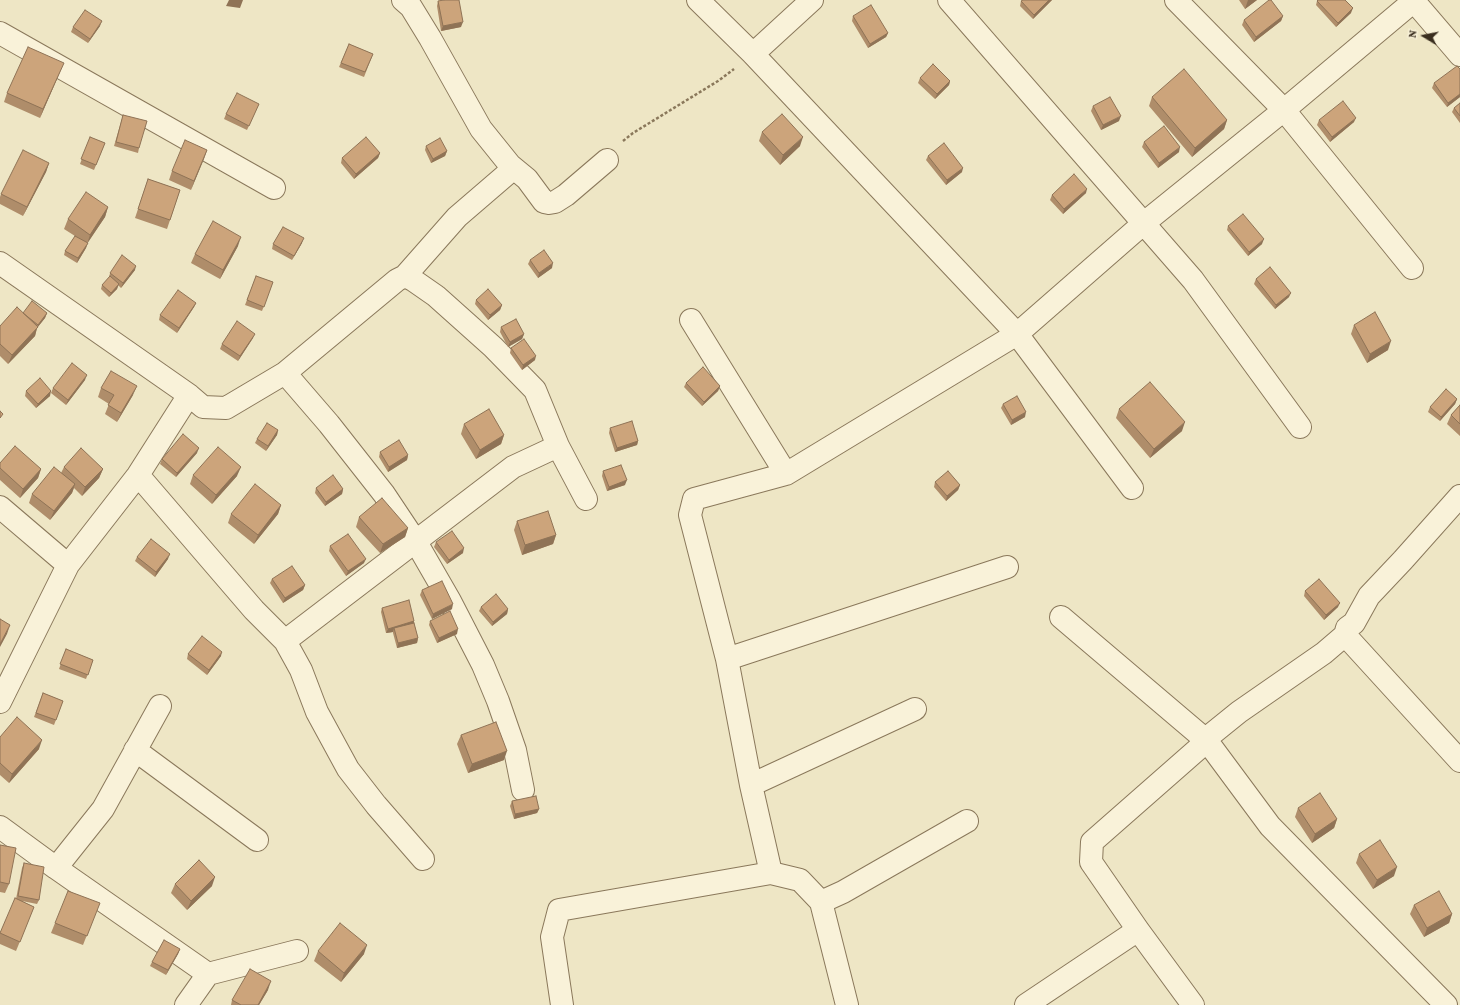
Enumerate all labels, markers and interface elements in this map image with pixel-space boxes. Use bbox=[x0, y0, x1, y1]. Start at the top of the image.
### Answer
north arrow bbox=[1404, 16, 1444, 56]
text: N bbox=[1406, 29, 1419, 39]

